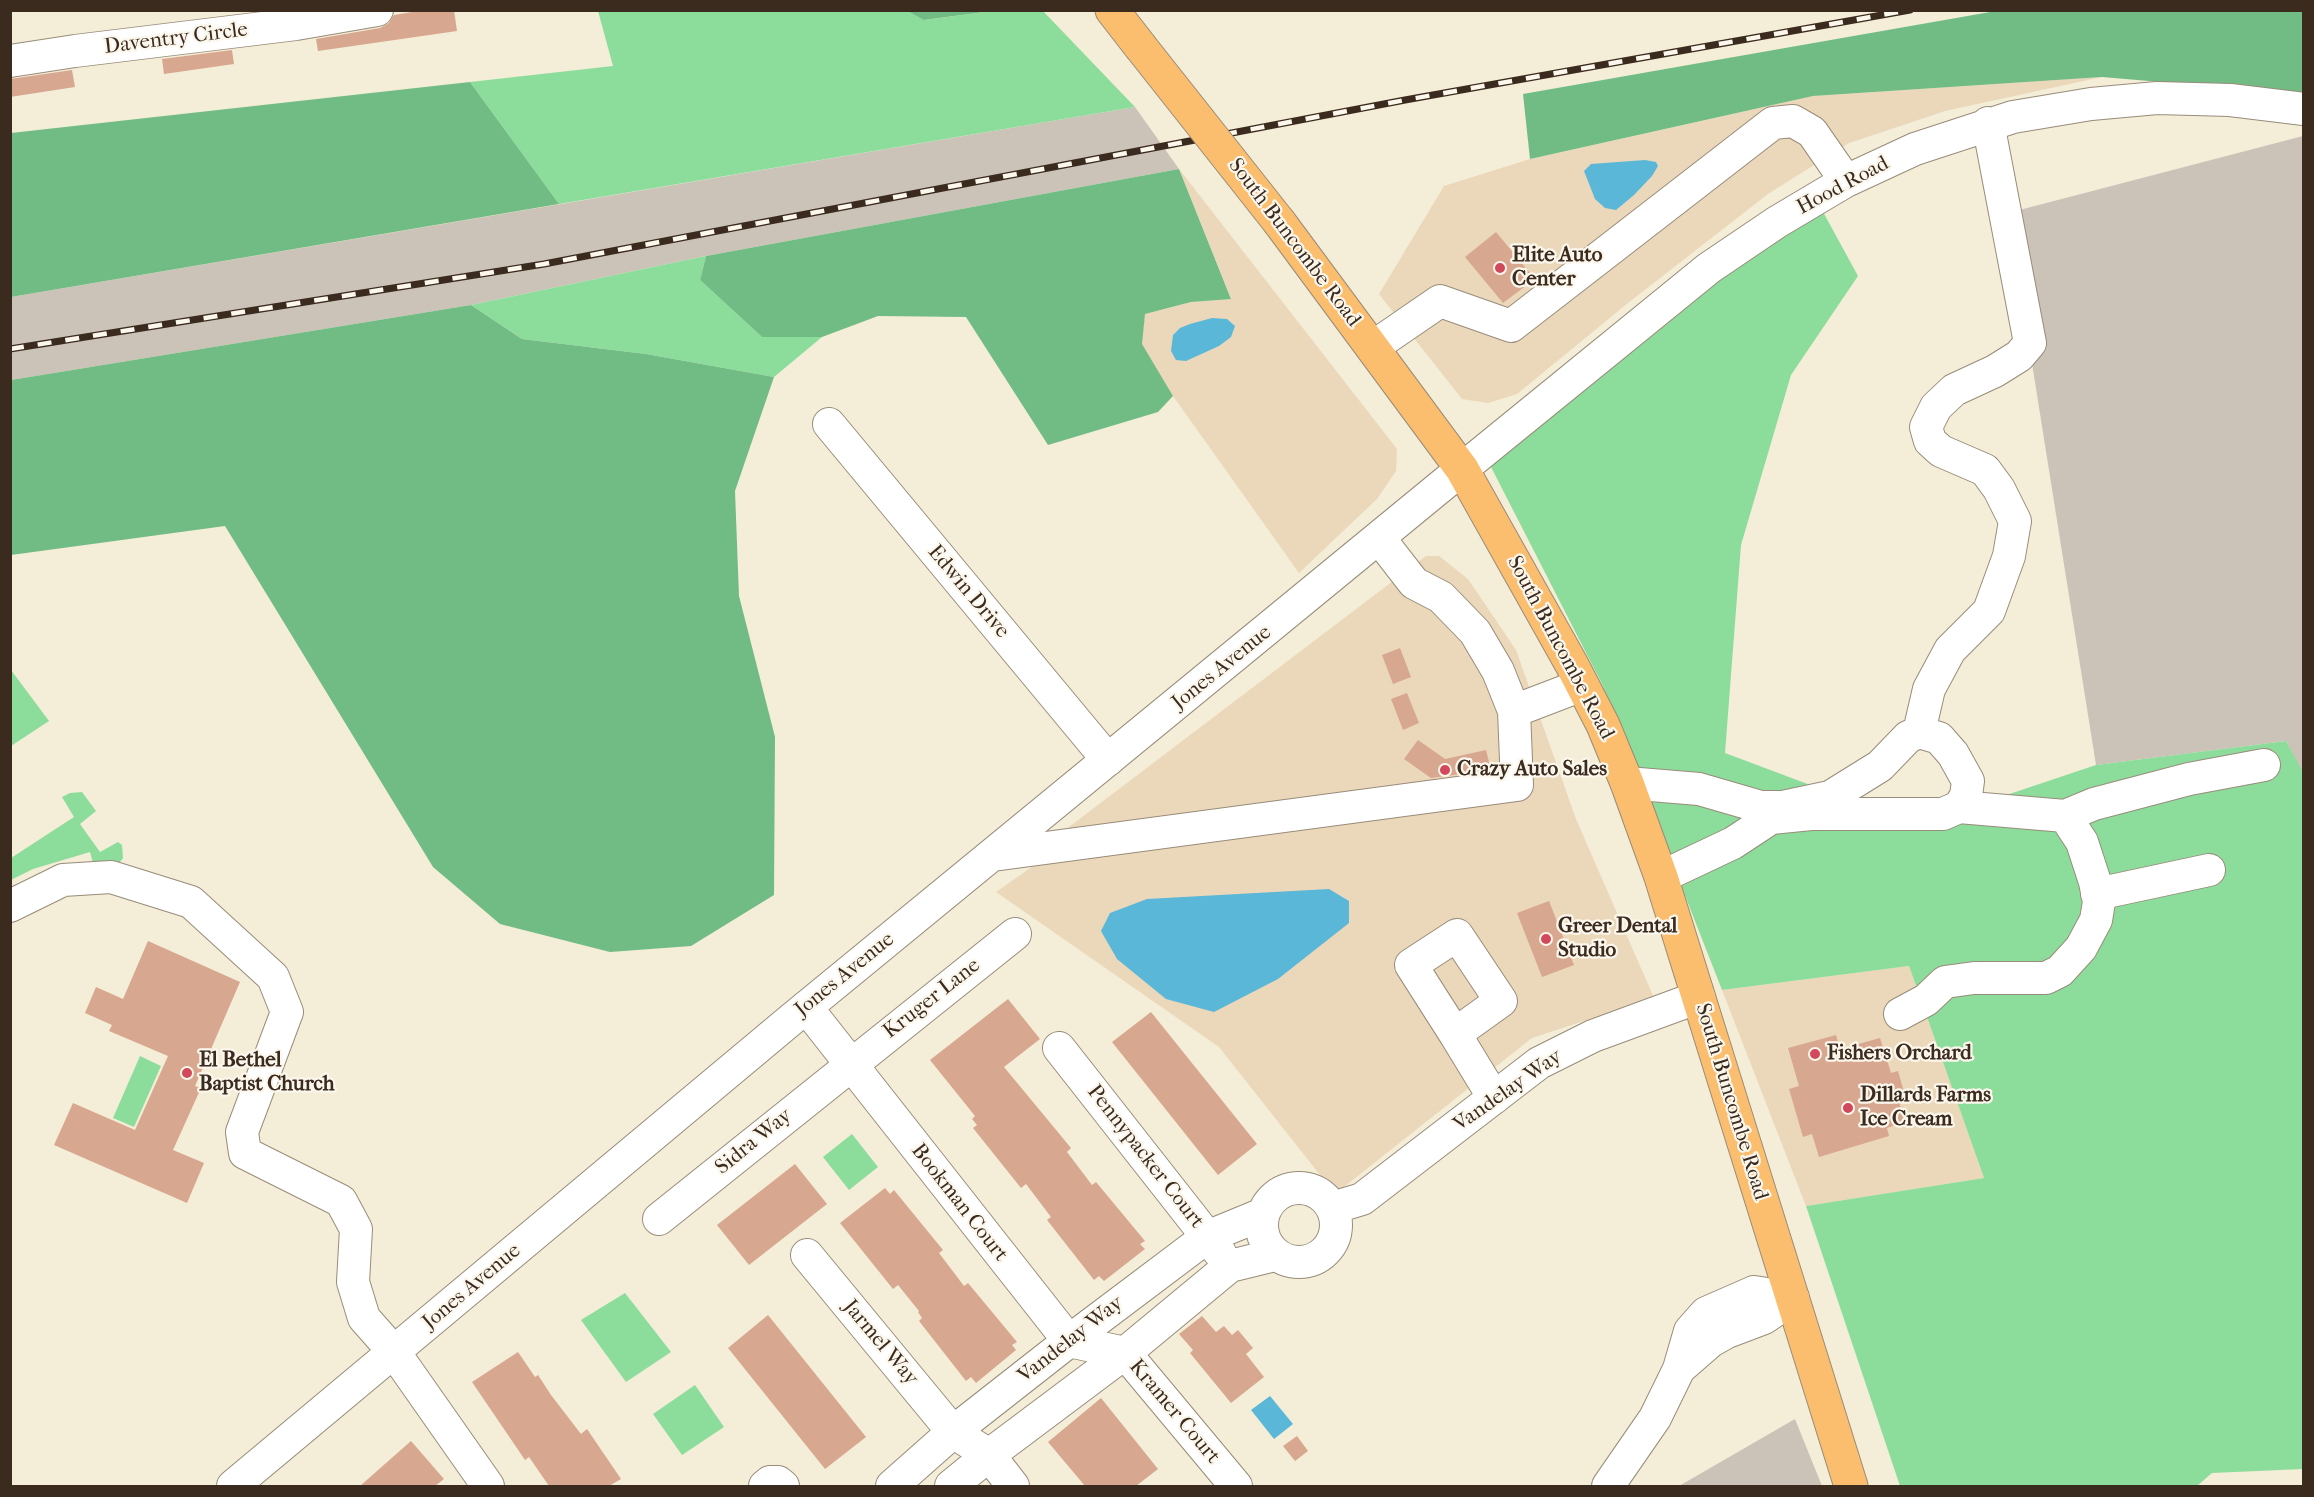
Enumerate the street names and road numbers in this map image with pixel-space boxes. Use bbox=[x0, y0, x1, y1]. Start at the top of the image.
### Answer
street label: Daventry Circle bbox=[103, 18, 249, 60]
street label: Hood Road bbox=[1793, 151, 1893, 221]
street label: South Buncombe Road bbox=[1222, 154, 1366, 332]
street label: Edwin Drive bbox=[922, 540, 1014, 644]
street label: South Buncombe Road bbox=[1501, 552, 1619, 744]
street label: Jones Avenue bbox=[1167, 620, 1277, 716]
street label: Jones Avenue bbox=[790, 927, 900, 1023]
street label: Kruger Lane bbox=[878, 953, 986, 1045]
street label: South Buncombe Road bbox=[1689, 1001, 1773, 1203]
street label: Vandelay Way bbox=[1449, 1044, 1567, 1138]
street label: Pennypacker Court bbox=[1081, 1080, 1209, 1234]
street label: Sidra Way bbox=[711, 1104, 797, 1180]
street label: Bookman Court bbox=[905, 1139, 1013, 1267]
street label: Jones Avenue bbox=[418, 1239, 526, 1335]
street label: Vandelay Way bbox=[1013, 1291, 1129, 1389]
street label: Jarmel Way bbox=[837, 1295, 923, 1391]
street label: Kramer Court bbox=[1123, 1355, 1225, 1469]

